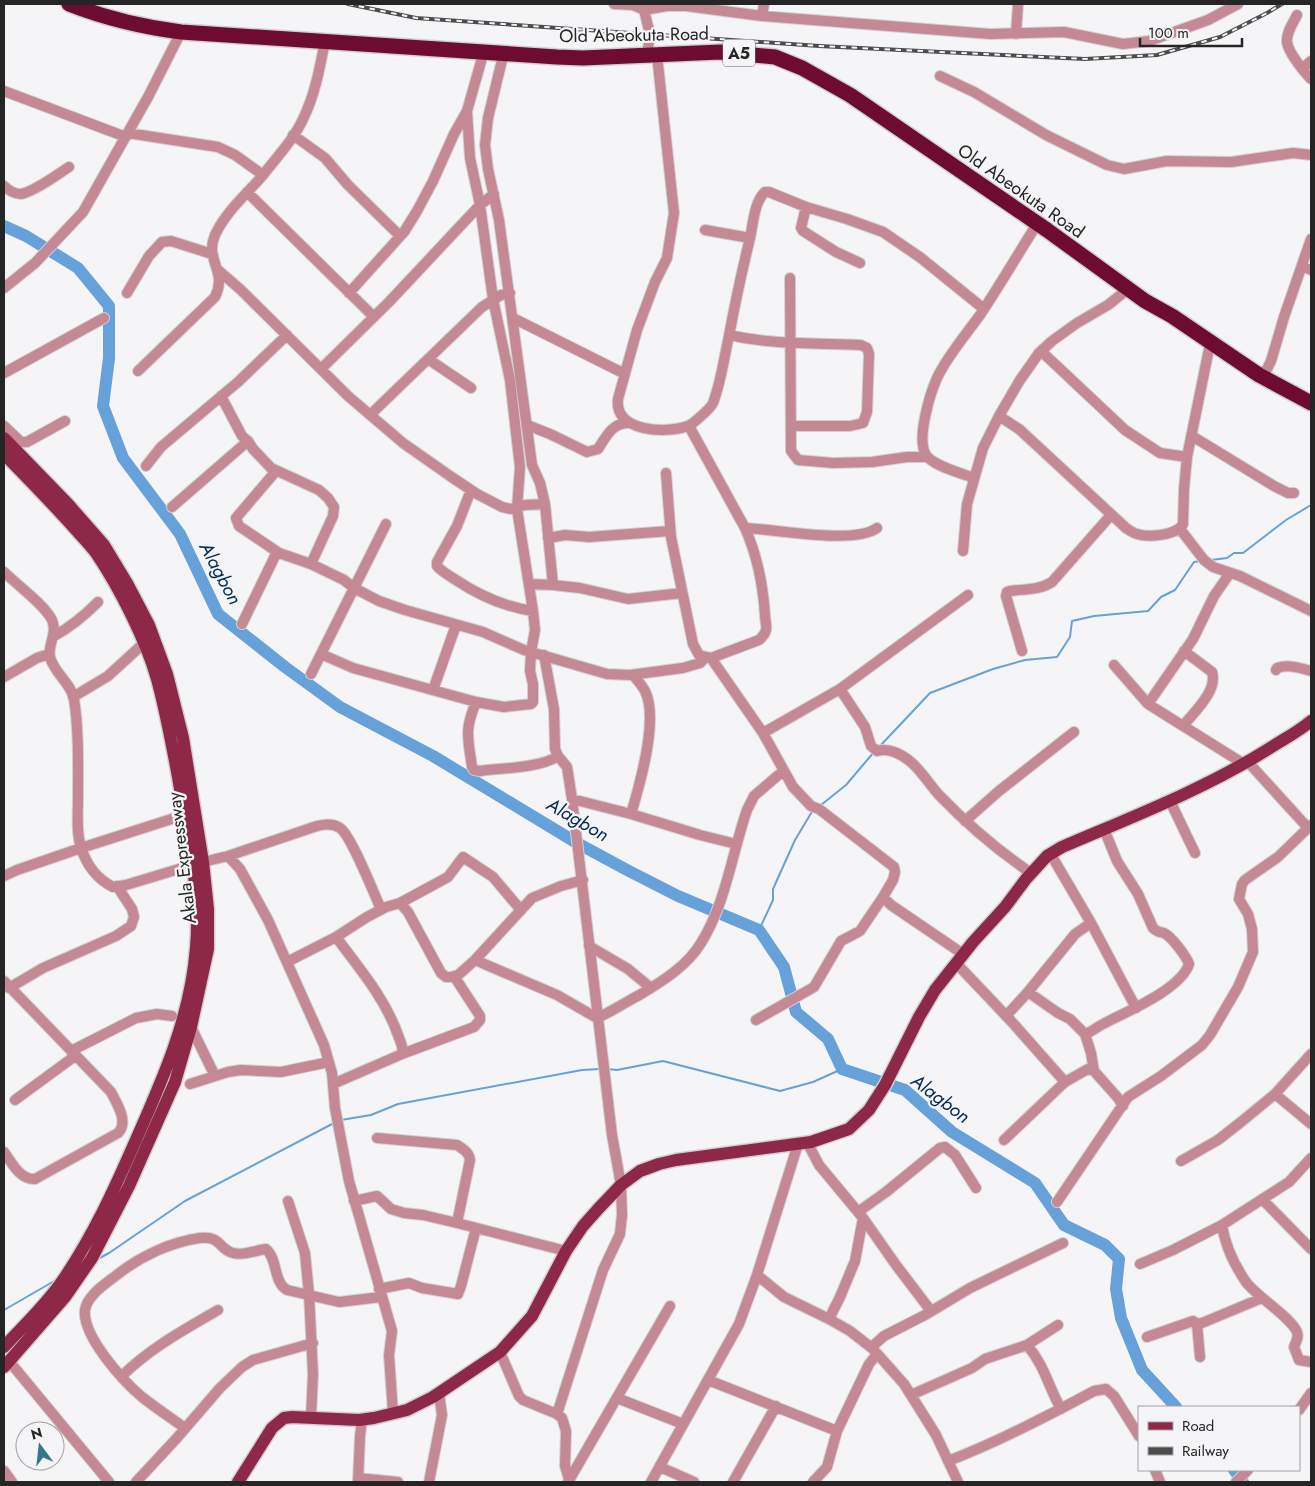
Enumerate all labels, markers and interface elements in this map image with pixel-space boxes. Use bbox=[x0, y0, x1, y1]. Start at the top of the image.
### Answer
scale bar bbox=[1140, 15, 1242, 47]
street label: Old Abeokuta Road bbox=[559, 21, 709, 49]
text: 100 m bbox=[1148, 22, 1189, 44]
road number: A5 bbox=[723, 40, 755, 66]
street label: Old Abeokuta Road bbox=[952, 137, 1090, 245]
water label: Alagbon bbox=[192, 536, 248, 609]
street label: Akala Expressway bbox=[161, 790, 203, 925]
water label: Alagbon bbox=[541, 790, 614, 848]
water label: Alagbon bbox=[905, 1067, 976, 1130]
legend bbox=[1138, 1406, 1300, 1471]
text: Road bbox=[1182, 1415, 1214, 1437]
north arrow bbox=[15, 1421, 65, 1471]
text: N bbox=[29, 1422, 45, 1445]
text: Railway bbox=[1182, 1440, 1229, 1462]

